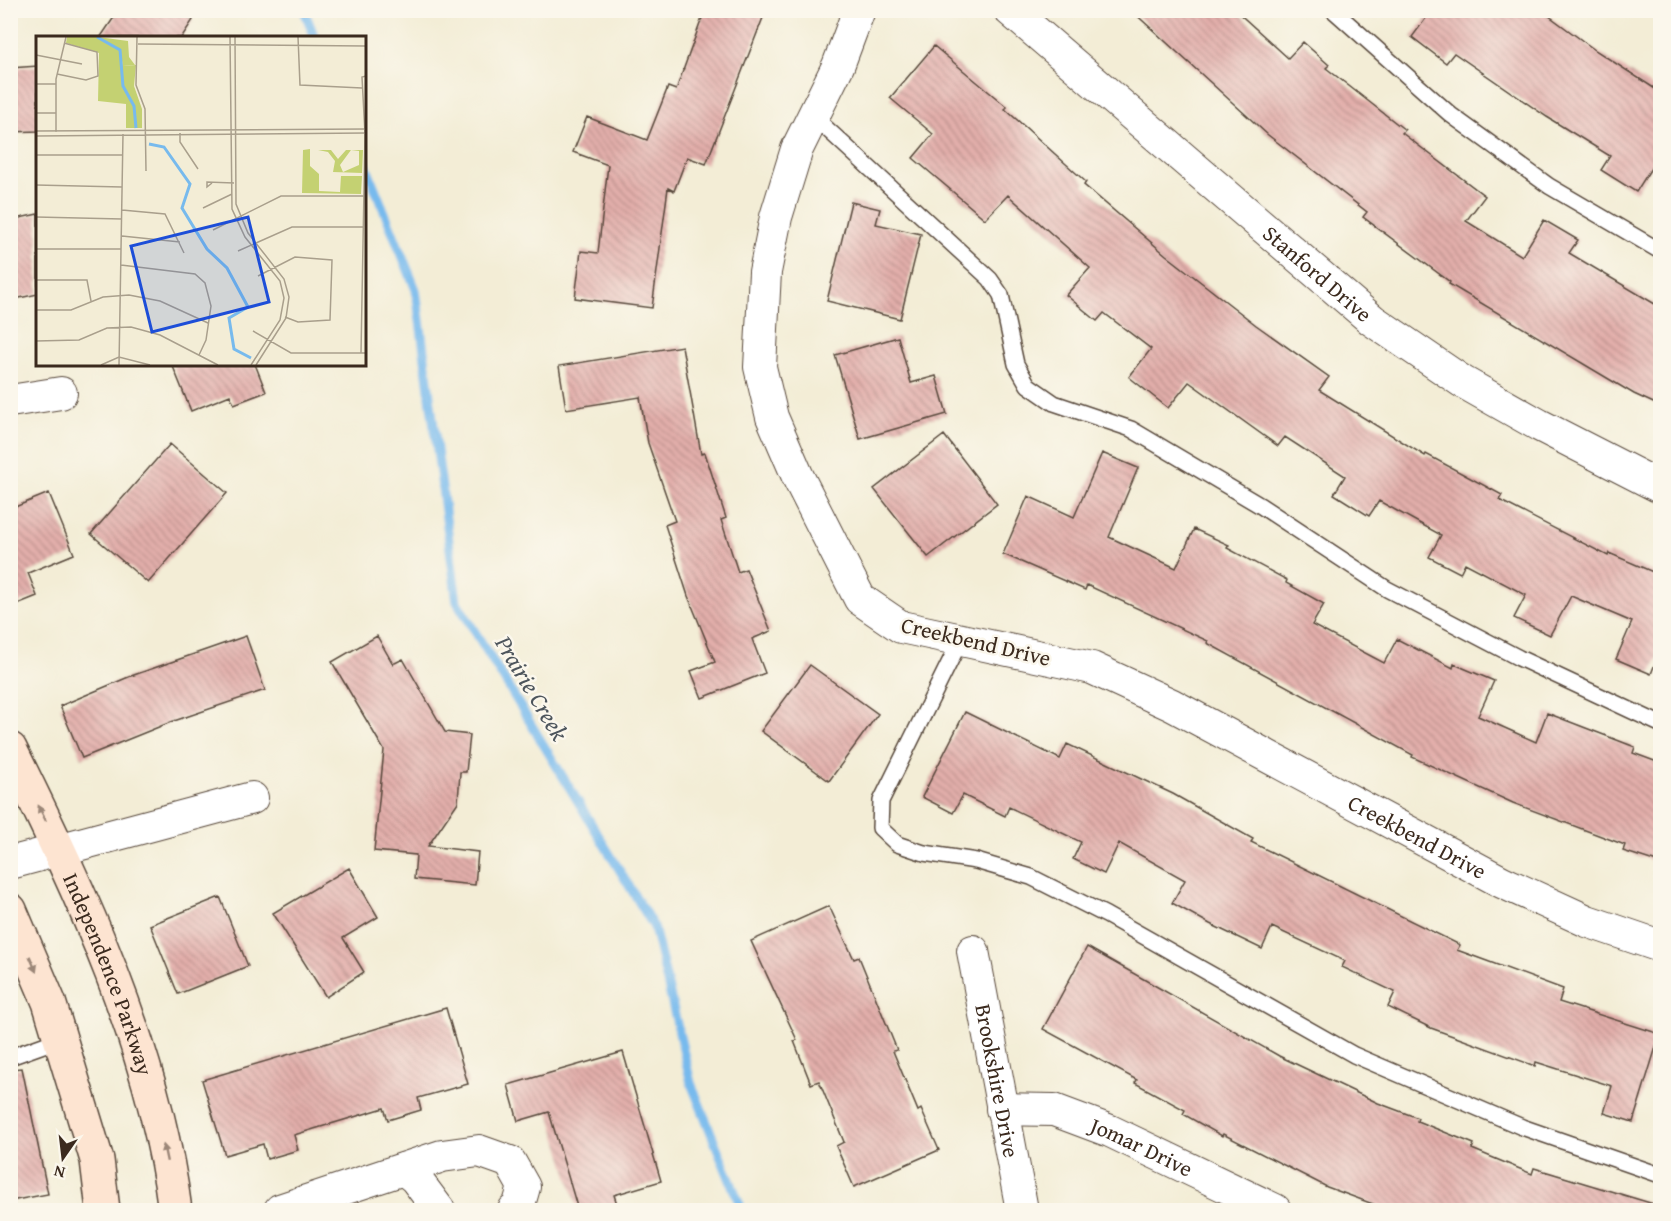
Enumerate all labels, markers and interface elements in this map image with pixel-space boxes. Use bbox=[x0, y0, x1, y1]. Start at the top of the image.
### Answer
inset map bbox=[36, 36, 366, 366]
street label: Stanford Drive bbox=[1256, 218, 1379, 329]
street label: Creekbend Drive bbox=[898, 608, 1054, 674]
water label: Prairie Creek bbox=[486, 628, 577, 747]
street label: Creekbend Drive bbox=[1343, 786, 1492, 887]
one-way arrow bbox=[37, 804, 46, 821]
street label: Independence Parkway bbox=[55, 868, 162, 1079]
one-way arrow bbox=[28, 955, 38, 973]
street label: Brookshire Drive bbox=[967, 1001, 1028, 1160]
street label: Jomar Drive bbox=[1083, 1108, 1198, 1184]
north arrow bbox=[33, 1128, 93, 1188]
one-way arrow bbox=[160, 1143, 169, 1162]
text: N bbox=[51, 1160, 67, 1185]

